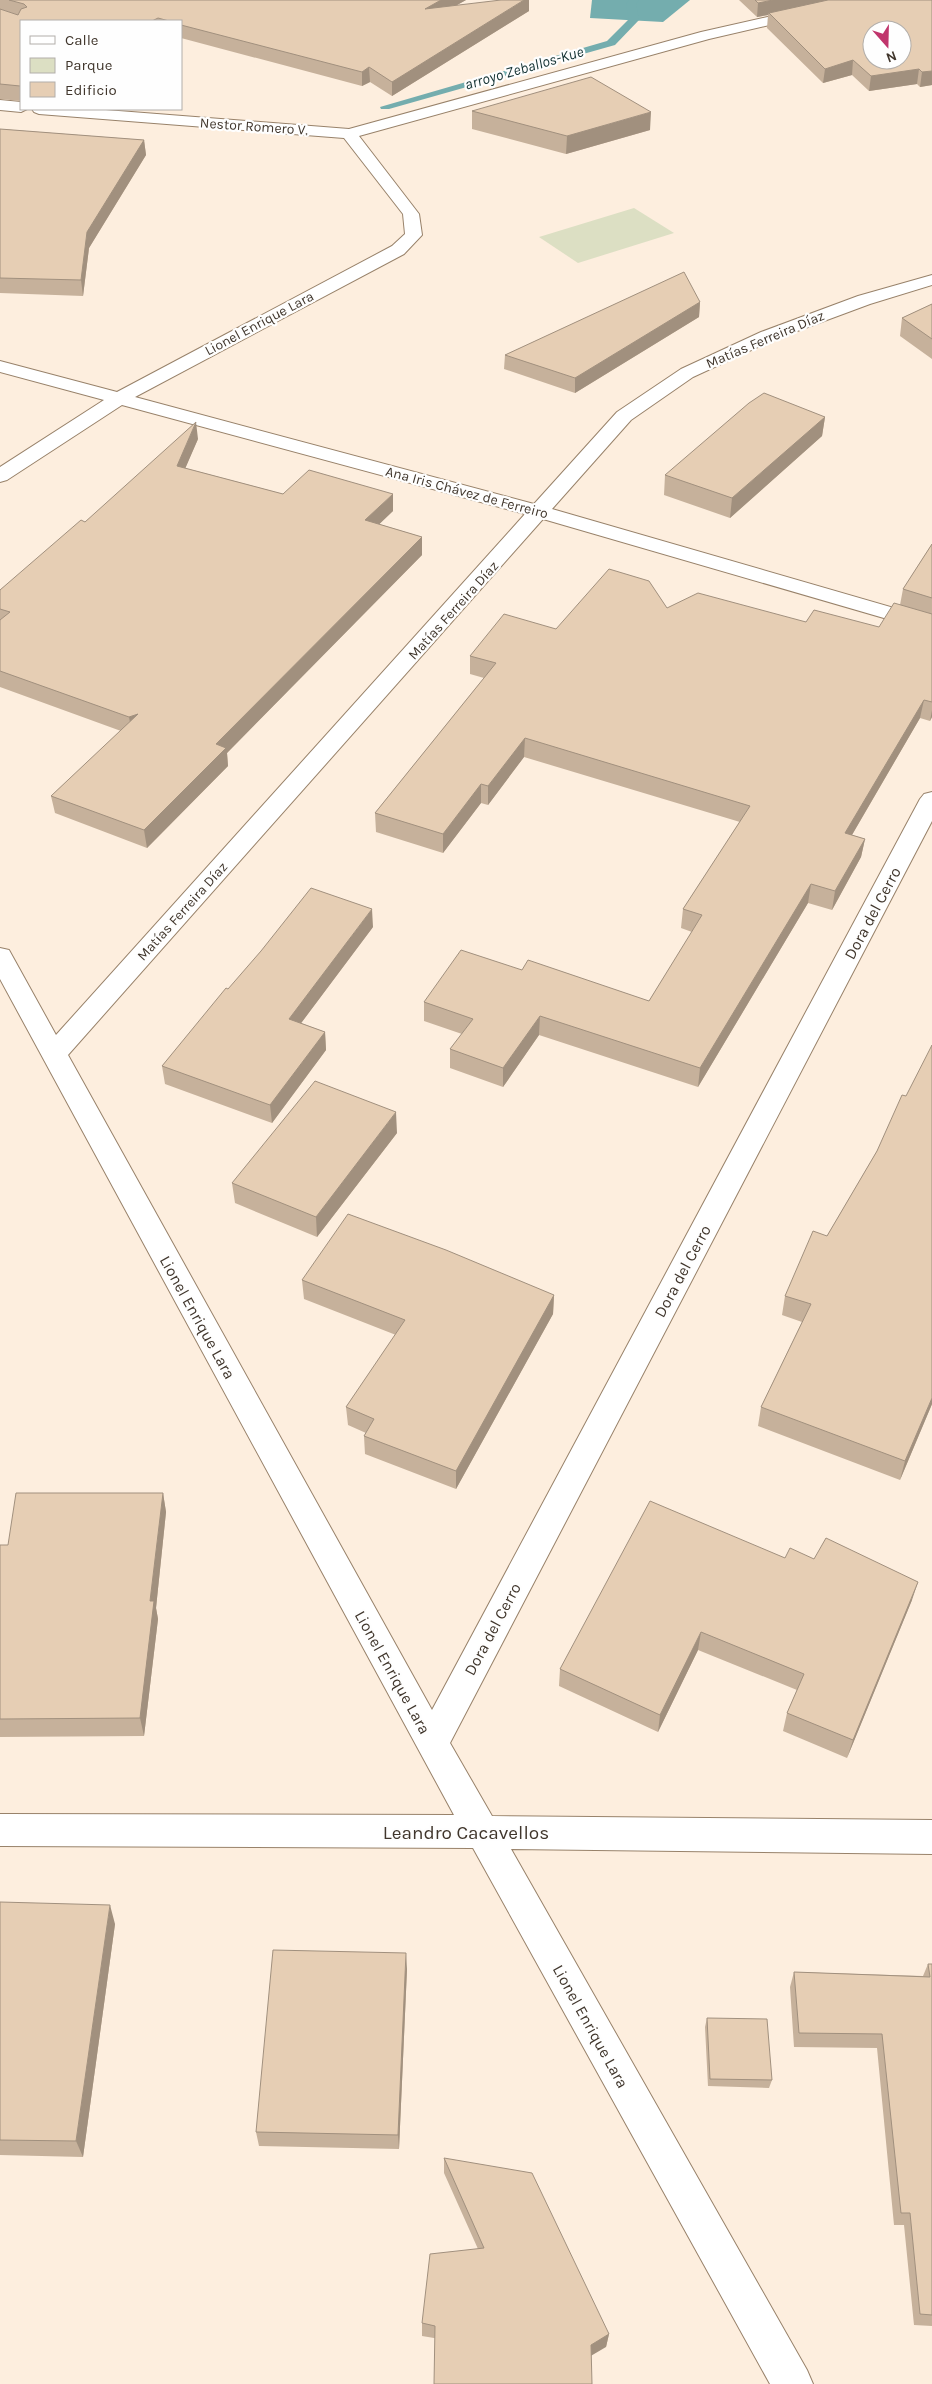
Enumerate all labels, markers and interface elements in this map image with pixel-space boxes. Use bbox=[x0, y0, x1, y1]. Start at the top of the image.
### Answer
legend bbox=[20, 20, 182, 110]
north arrow bbox=[862, 20, 912, 70]
text: Calle bbox=[65, 31, 99, 49]
water label: arroyo Zeballos-Kue bbox=[462, 42, 586, 94]
text: N bbox=[884, 47, 899, 66]
text: Parque bbox=[65, 56, 113, 74]
text: Edificio bbox=[65, 81, 117, 99]
street label: Nestor Romero V. bbox=[199, 114, 309, 139]
street label: Lionel Enrique Lara bbox=[202, 288, 317, 359]
street label: Matías Ferreira Díaz bbox=[703, 307, 827, 372]
street label: Ana Iris Chávez de Ferreiro bbox=[384, 463, 550, 522]
street label: Matías Ferreira Díaz bbox=[405, 558, 502, 663]
street label: Matías Ferreira Díaz bbox=[134, 859, 231, 964]
street label: Dora del Cerro bbox=[840, 864, 905, 963]
street label: Dora del Cerro bbox=[650, 1222, 715, 1321]
street label: Lionel Enrique Lara bbox=[156, 1252, 239, 1382]
street label: Dora del Cerro bbox=[460, 1580, 525, 1679]
street label: Lionel Enrique Lara bbox=[351, 1607, 434, 1737]
street label: Leandro Cacavellos bbox=[383, 1822, 549, 1844]
street label: Lionel Enrique Lara bbox=[549, 1961, 632, 2091]

